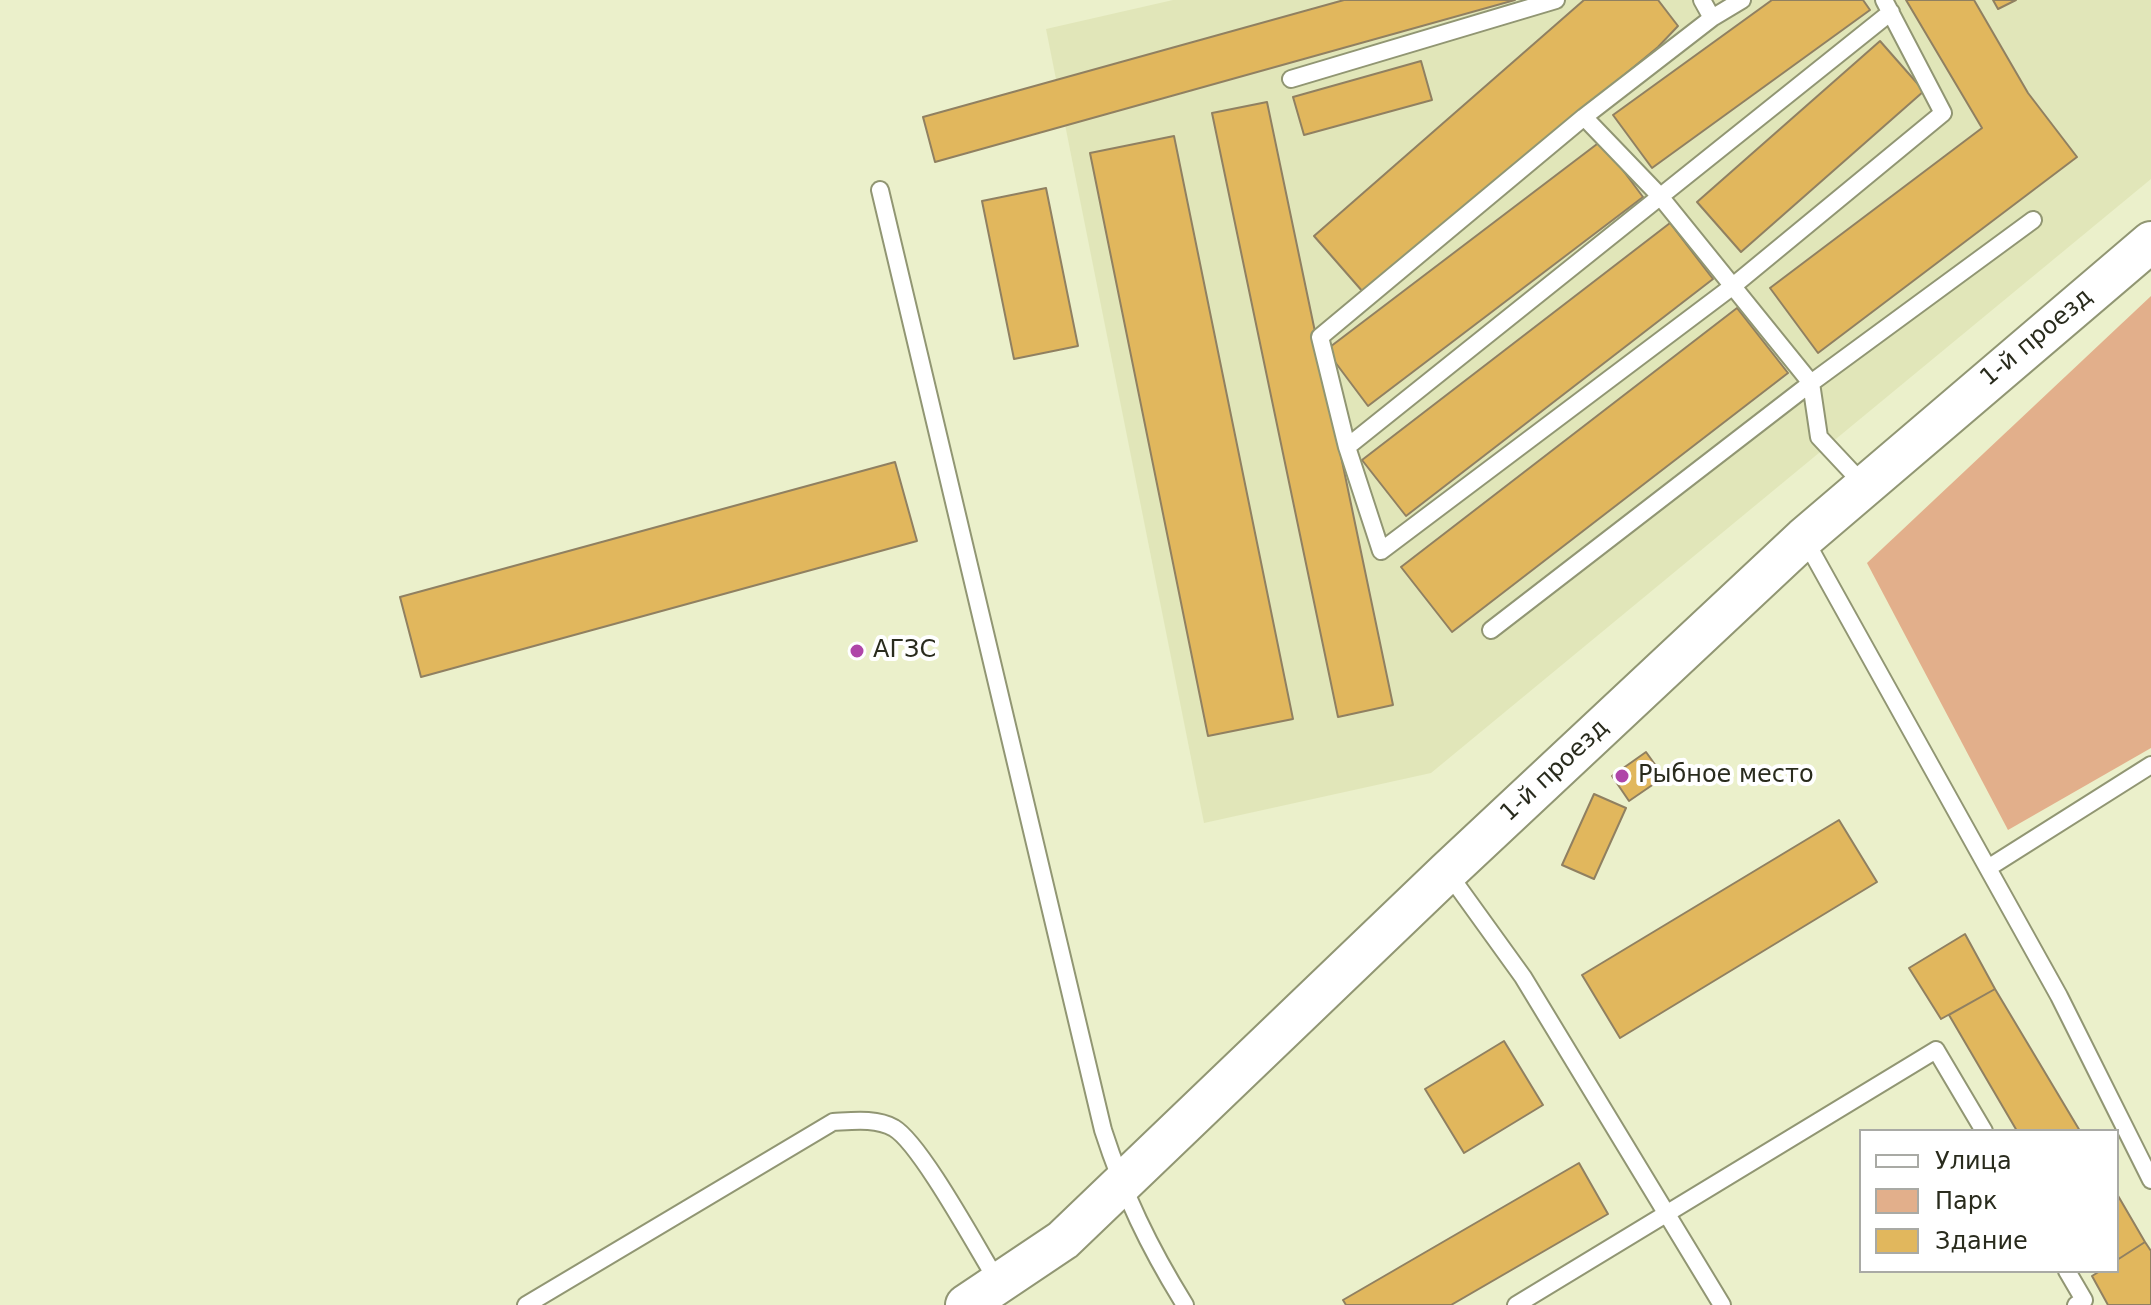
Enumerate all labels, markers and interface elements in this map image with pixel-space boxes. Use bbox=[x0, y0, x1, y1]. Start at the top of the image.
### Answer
street label: 1-й проезд bbox=[1975, 283, 2099, 393]
place label: АГЗС bbox=[873, 637, 936, 665]
marker: АГЗС bbox=[848, 642, 866, 660]
street label: 1-й проезд bbox=[1495, 714, 1615, 828]
place label: Рыбное место bbox=[1638, 762, 1814, 790]
marker: Рыбное место bbox=[1613, 767, 1631, 785]
legend bbox=[1859, 1129, 2119, 1273]
text: Улица bbox=[1935, 1147, 2012, 1175]
text: Парк bbox=[1935, 1187, 1997, 1215]
text: Здание bbox=[1935, 1227, 2028, 1255]

